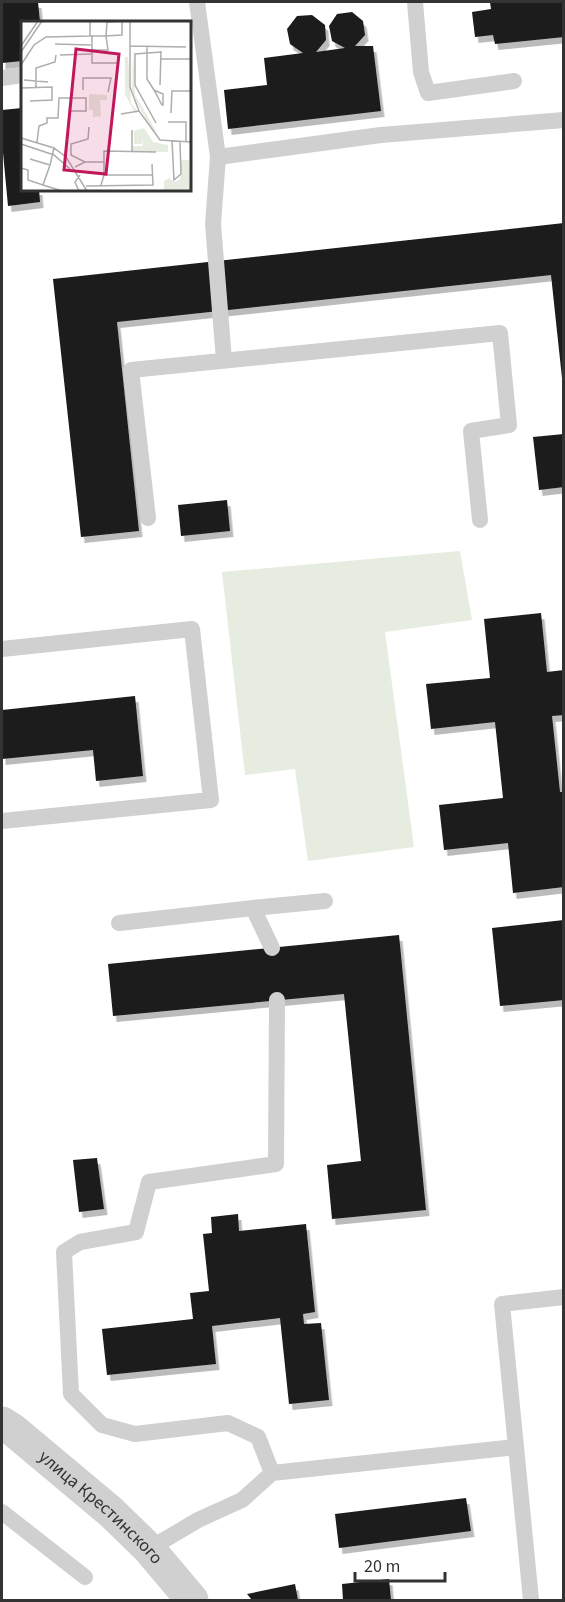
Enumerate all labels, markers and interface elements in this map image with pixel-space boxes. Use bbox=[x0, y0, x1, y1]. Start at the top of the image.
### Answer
inset map bbox=[21, 21, 190, 190]
street label: улица Крестинского bbox=[33, 1445, 169, 1570]
scale bar bbox=[355, 1545, 445, 1583]
text: 20 m bbox=[364, 1554, 400, 1579]

